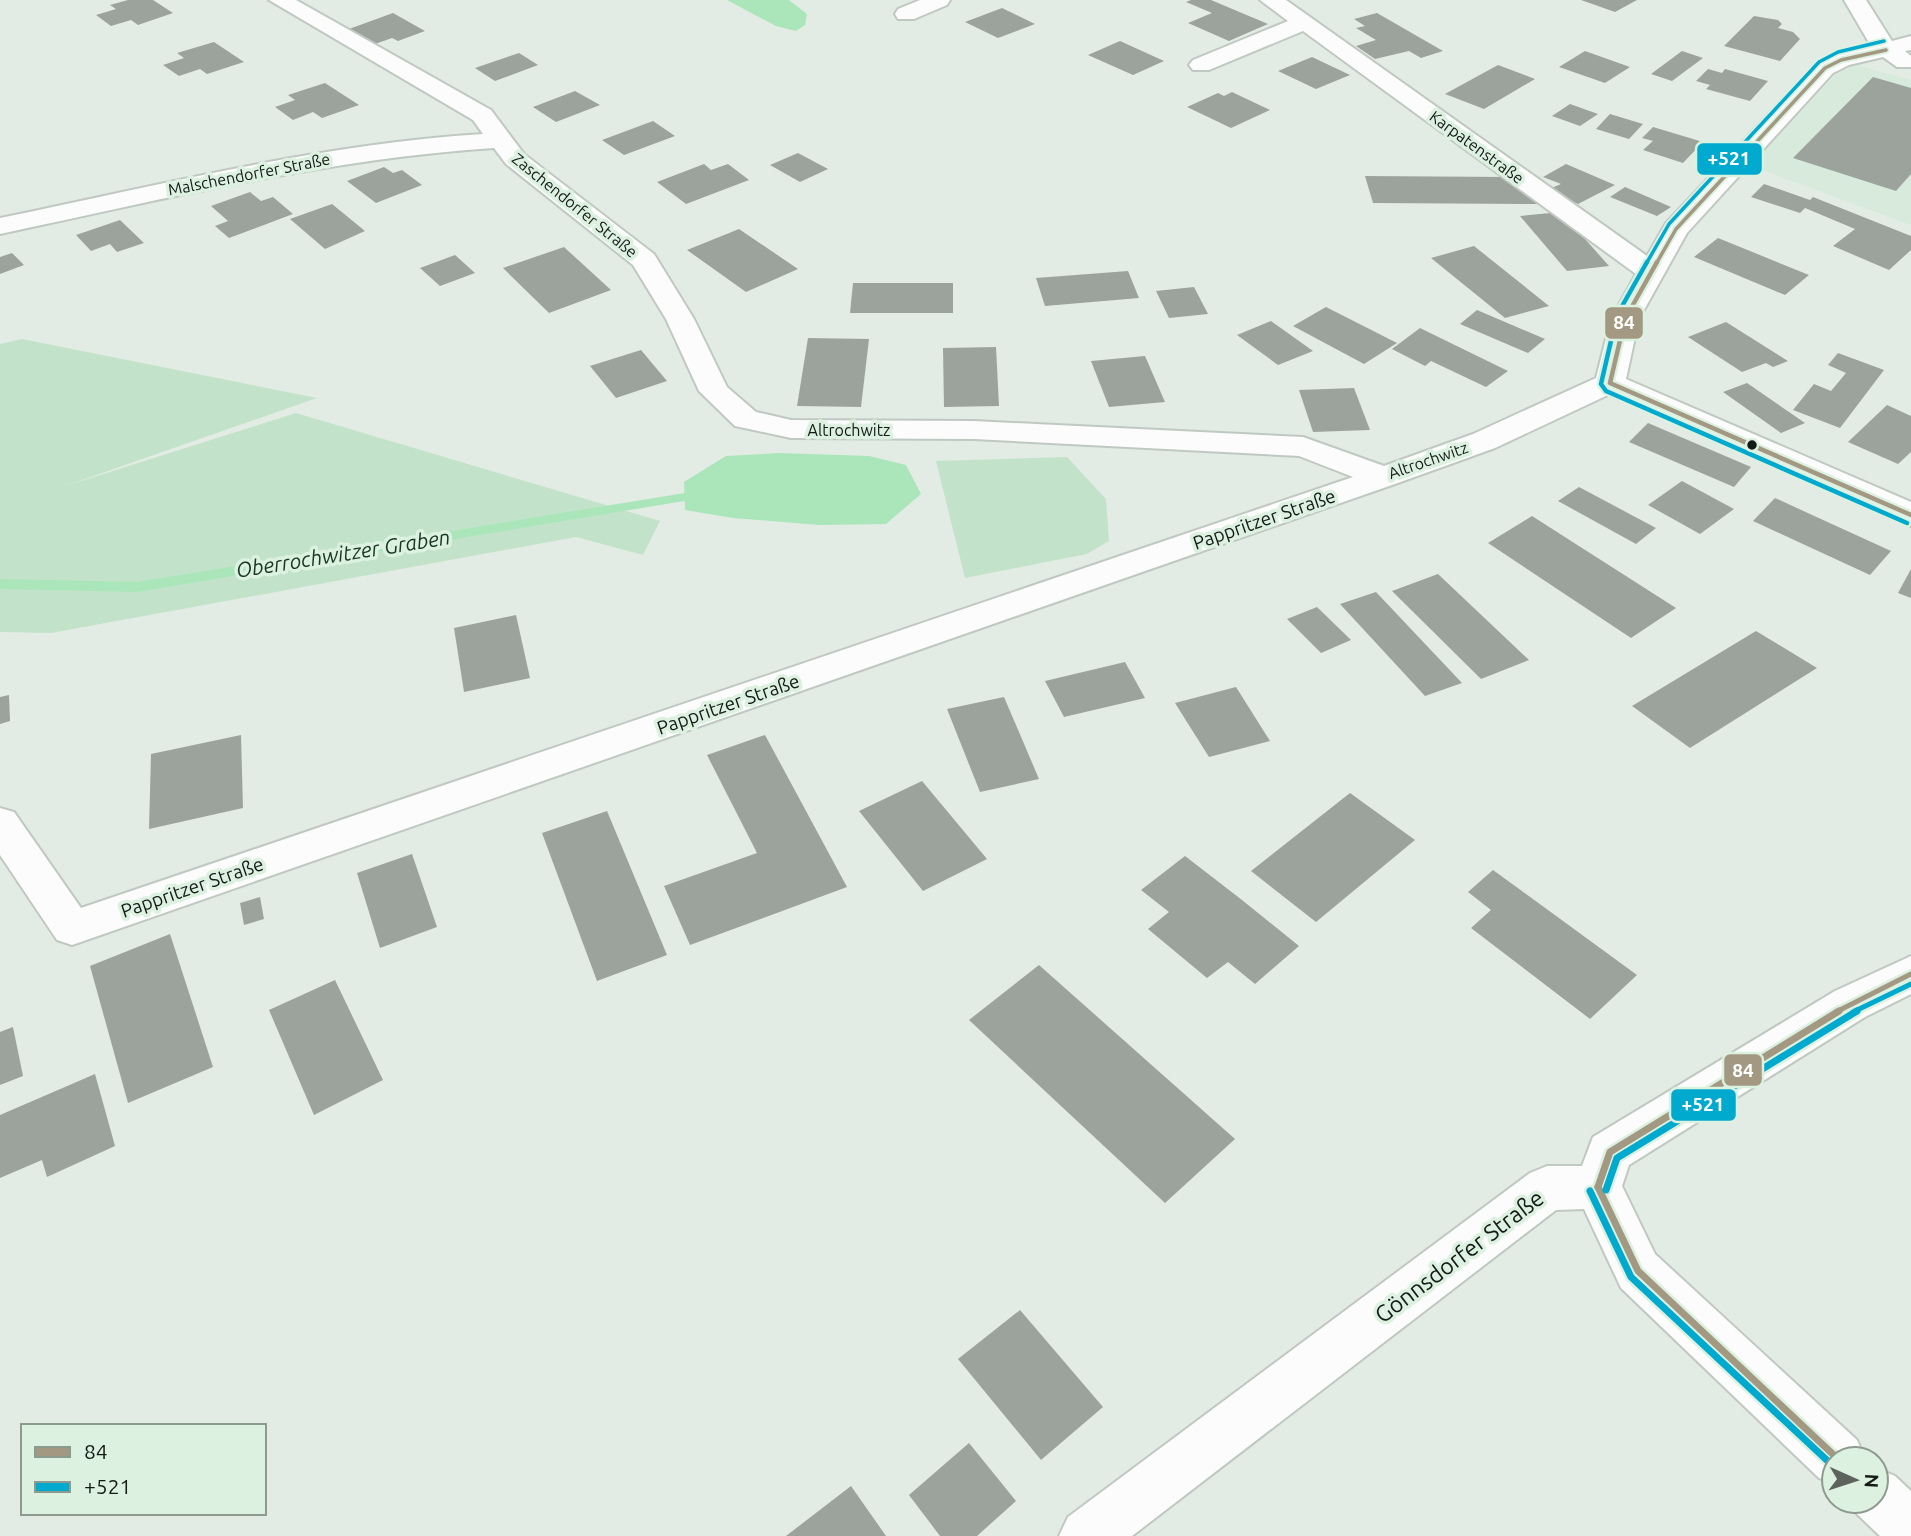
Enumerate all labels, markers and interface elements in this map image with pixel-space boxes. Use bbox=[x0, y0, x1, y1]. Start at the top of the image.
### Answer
street label: Karpatenstraße bbox=[1426, 107, 1528, 187]
line badge: +521 bbox=[1696, 142, 1763, 176]
text: +521 bbox=[1708, 147, 1750, 169]
street label: Malschendorfer Straße bbox=[166, 149, 332, 199]
street label: Zaschendorfer Straße bbox=[509, 149, 641, 261]
line badge: 84 bbox=[1604, 306, 1644, 340]
text: 84 bbox=[1613, 311, 1635, 333]
street label: Altrochwitz bbox=[808, 421, 890, 439]
street label: Altrochwitz bbox=[1386, 438, 1470, 482]
unlabelled marker bbox=[1745, 438, 1759, 452]
street label: Pappritzer Straße bbox=[1190, 484, 1338, 554]
water label: Oberrochwitzer Graben bbox=[234, 524, 452, 582]
street label: Pappritzer Straße bbox=[654, 669, 802, 739]
street label: Pappritzer Straße bbox=[118, 852, 266, 922]
line badge: 84 bbox=[1723, 1053, 1763, 1087]
text: 84 bbox=[1732, 1059, 1754, 1081]
line badge: +521 bbox=[1670, 1088, 1737, 1122]
text: +521 bbox=[1682, 1093, 1724, 1115]
street label: Gönnsdorfer Straße bbox=[1370, 1185, 1548, 1327]
legend bbox=[21, 1424, 266, 1515]
text: 84 bbox=[84, 1439, 108, 1463]
north arrow bbox=[1820, 1445, 1890, 1515]
text: N bbox=[1861, 1473, 1883, 1489]
text: +521 bbox=[84, 1474, 131, 1498]

